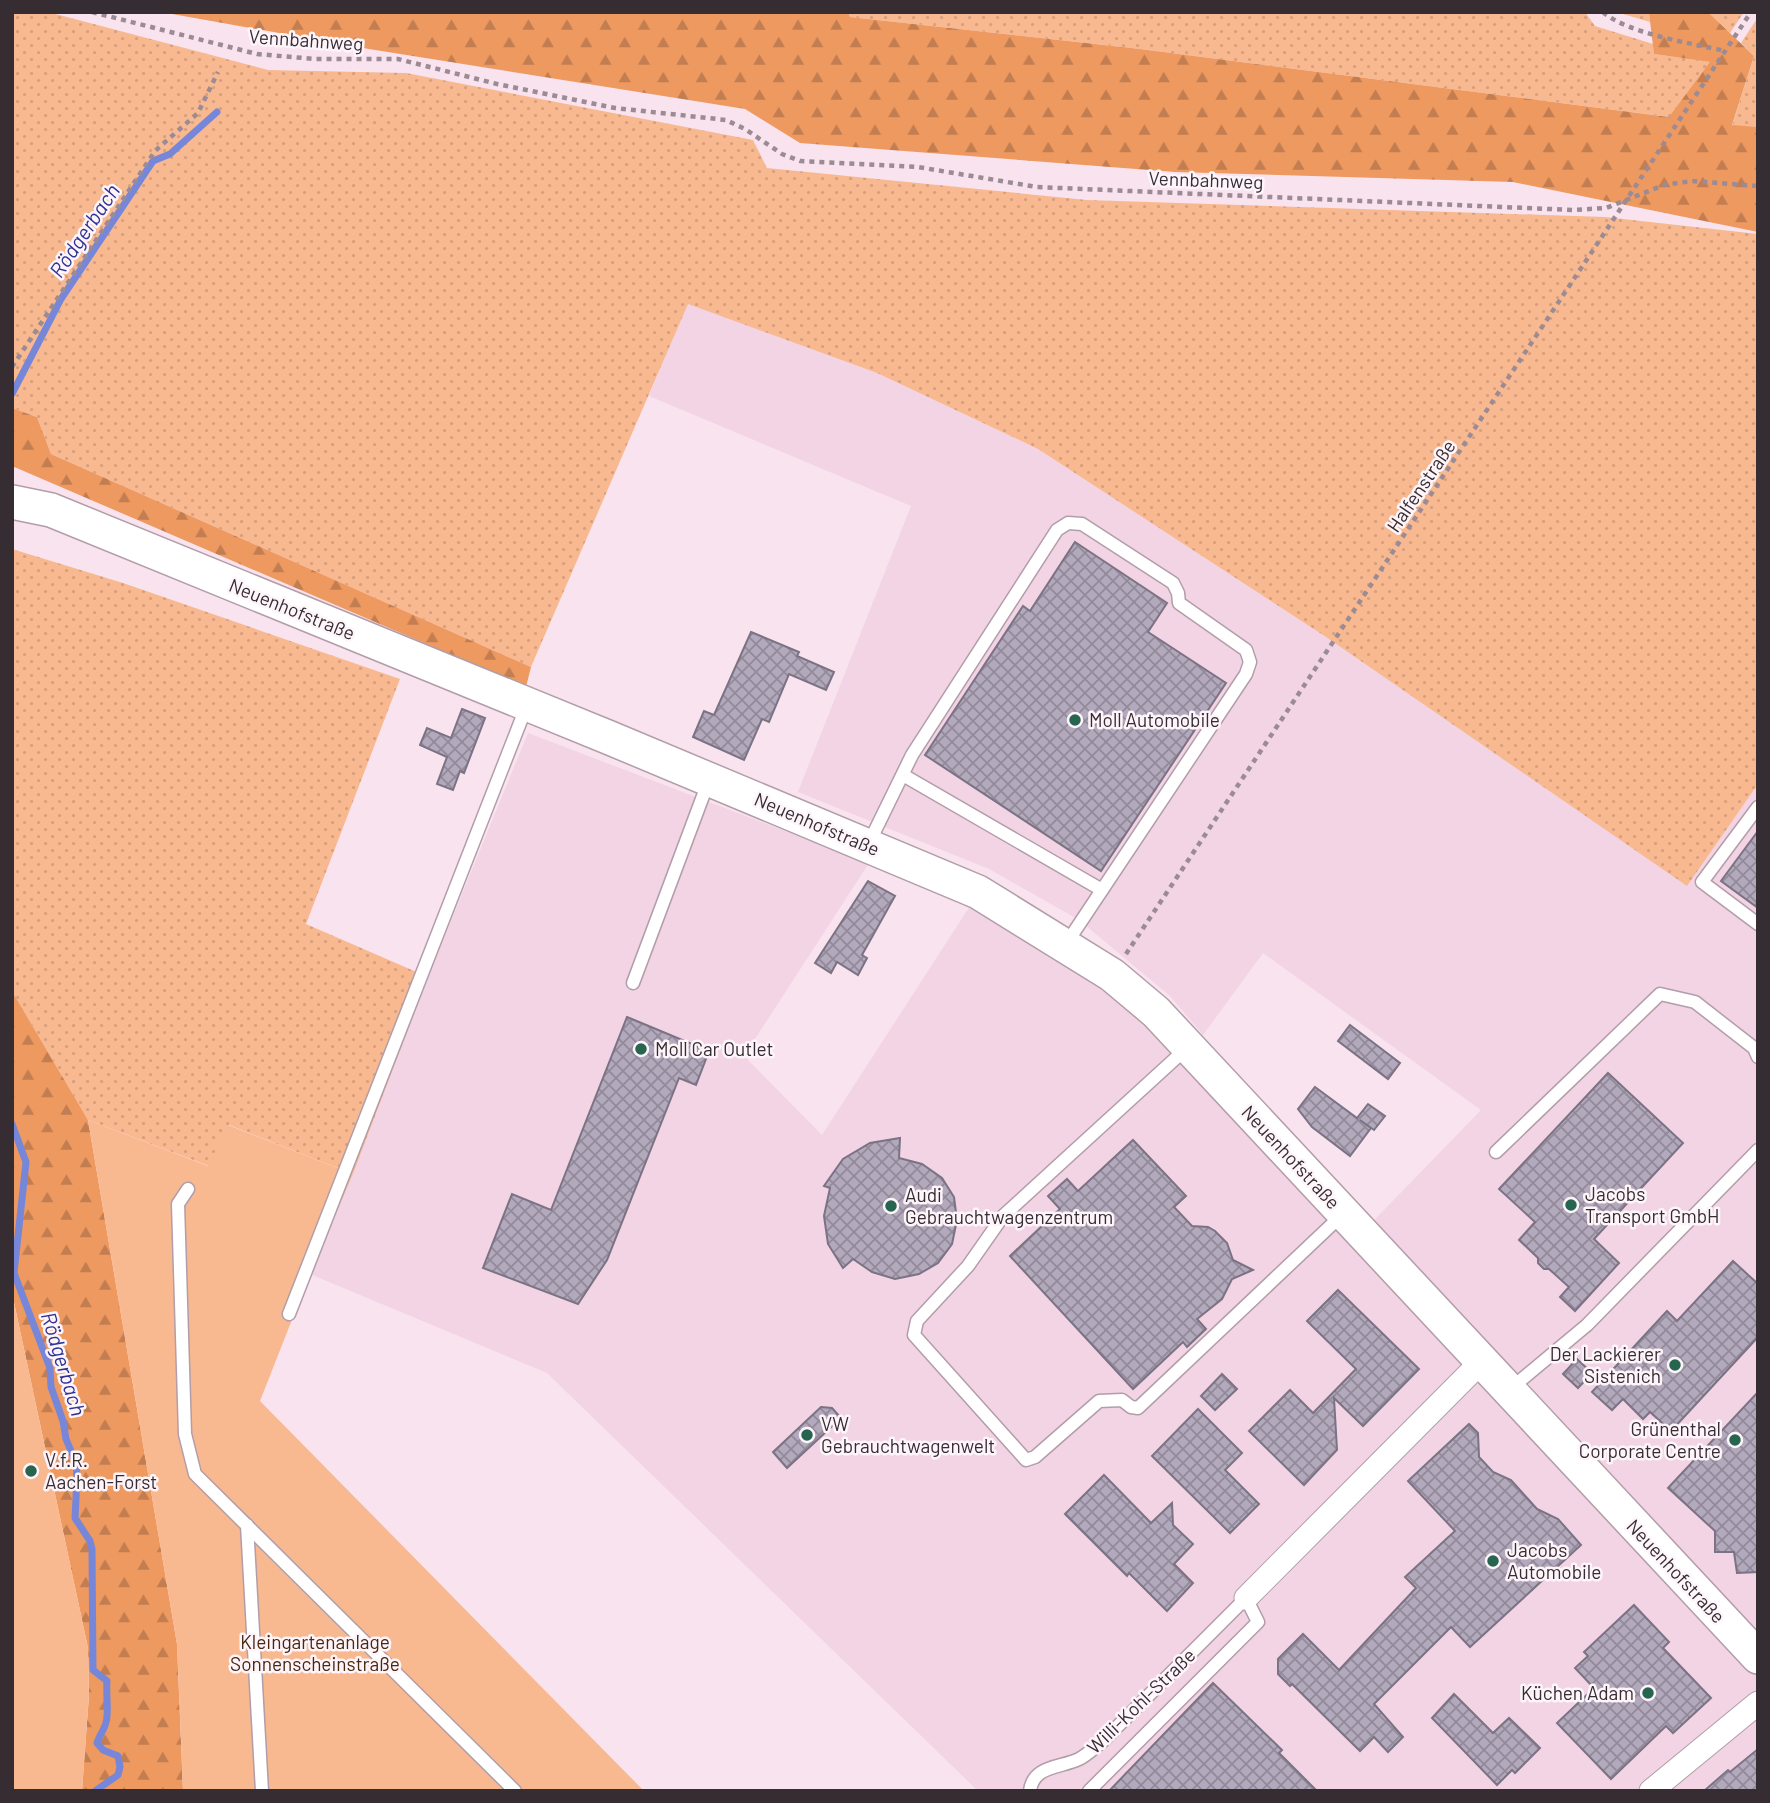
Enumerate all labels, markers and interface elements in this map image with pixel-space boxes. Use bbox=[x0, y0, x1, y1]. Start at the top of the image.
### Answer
street label: Vennbahnweg bbox=[248, 24, 364, 55]
street label: Vennbahnweg bbox=[1148, 166, 1264, 193]
water label: Rödgerbach bbox=[43, 179, 124, 282]
street label: Halfenstraße bbox=[1381, 435, 1460, 536]
street label: Neuenhofstraße bbox=[226, 573, 358, 644]
place label: Moll Automobile bbox=[1089, 708, 1220, 731]
marker: Moll Automobile bbox=[1067, 712, 1083, 728]
street label: Neuenhofstraße bbox=[751, 787, 883, 860]
place label: Moll Car Outlet bbox=[655, 1037, 774, 1060]
marker: Moll Car Outlet bbox=[633, 1041, 649, 1057]
street label: Neuenhofstraße bbox=[1237, 1100, 1345, 1213]
place label: Jacobs Transport GmbH bbox=[1585, 1182, 1720, 1227]
place label: Audi Gebrauchtwagenzentrum bbox=[905, 1183, 1113, 1228]
marker: Jacobs Transport GmbH bbox=[1563, 1197, 1579, 1213]
marker: Audi Gebrauchtwagenzentrum bbox=[883, 1198, 899, 1214]
water label: Rödgerbach bbox=[37, 1309, 92, 1419]
place label: Der Lackierer Sistenich bbox=[1550, 1342, 1661, 1387]
marker: Der Lackierer Sistenich bbox=[1667, 1357, 1683, 1373]
place label: VW Gebrauchtwagenwelt bbox=[821, 1412, 995, 1457]
place label: Grünenthal Corporate Centre bbox=[1579, 1417, 1721, 1462]
marker: VW Gebrauchtwagenwelt bbox=[799, 1427, 815, 1443]
marker: Grünenthal Corporate Centre bbox=[1727, 1432, 1743, 1448]
place label: V.f.R. Aachen-Forst bbox=[45, 1448, 157, 1493]
marker: V.f.R. Aachen-Forst bbox=[23, 1463, 39, 1479]
street label: Neuenhofstraße bbox=[1622, 1514, 1730, 1627]
place label: Jacobs Automobile bbox=[1507, 1538, 1601, 1583]
marker: Jacobs Automobile bbox=[1485, 1553, 1501, 1569]
park label: Kleingartenanlage Sonnenscheinstraße bbox=[230, 1630, 400, 1675]
street label: Willi-Kohl-Straße bbox=[1082, 1643, 1200, 1758]
place label: Küchen Adam bbox=[1521, 1681, 1634, 1704]
marker: Küchen Adam bbox=[1640, 1685, 1656, 1701]

